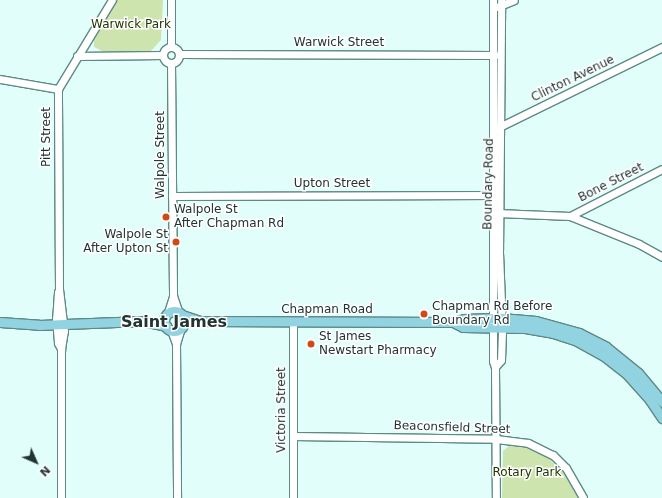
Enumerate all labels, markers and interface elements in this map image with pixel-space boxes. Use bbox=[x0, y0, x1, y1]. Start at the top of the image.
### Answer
park label: Warwick Park bbox=[91, 18, 171, 32]
street label: Warwick Street bbox=[294, 36, 384, 50]
street label: Clinton Avenue bbox=[529, 53, 617, 105]
street label: Pitt Street bbox=[40, 107, 54, 167]
street label: Walpole Street bbox=[154, 111, 168, 199]
street label: Boundary Road bbox=[481, 138, 497, 230]
street label: Bone Street bbox=[576, 161, 646, 205]
street label: Upton Street bbox=[294, 177, 370, 191]
place label: Walpole St After Chapman Rd bbox=[174, 203, 284, 231]
marker: Walpole St After Chapman Rd bbox=[161, 212, 171, 222]
place label: Walpole St After Upton St bbox=[83, 228, 168, 256]
marker: Walpole St After Upton St bbox=[171, 237, 181, 247]
place label: Chapman Rd Before Boundary Rd bbox=[432, 300, 552, 328]
street label: Chapman Road bbox=[281, 303, 373, 317]
marker: Chapman Rd Before Boundary Rd bbox=[419, 309, 429, 319]
district label: Saint James bbox=[121, 312, 227, 332]
place label: St James Newstart Pharmacy bbox=[319, 330, 437, 358]
marker: St James Newstart Pharmacy bbox=[306, 339, 316, 349]
street label: Victoria Street bbox=[275, 367, 289, 453]
street label: Beaconsfield Street bbox=[393, 419, 511, 437]
north arrow bbox=[16, 442, 56, 482]
text: N bbox=[37, 463, 53, 479]
park label: Rotary Park bbox=[493, 466, 561, 480]

